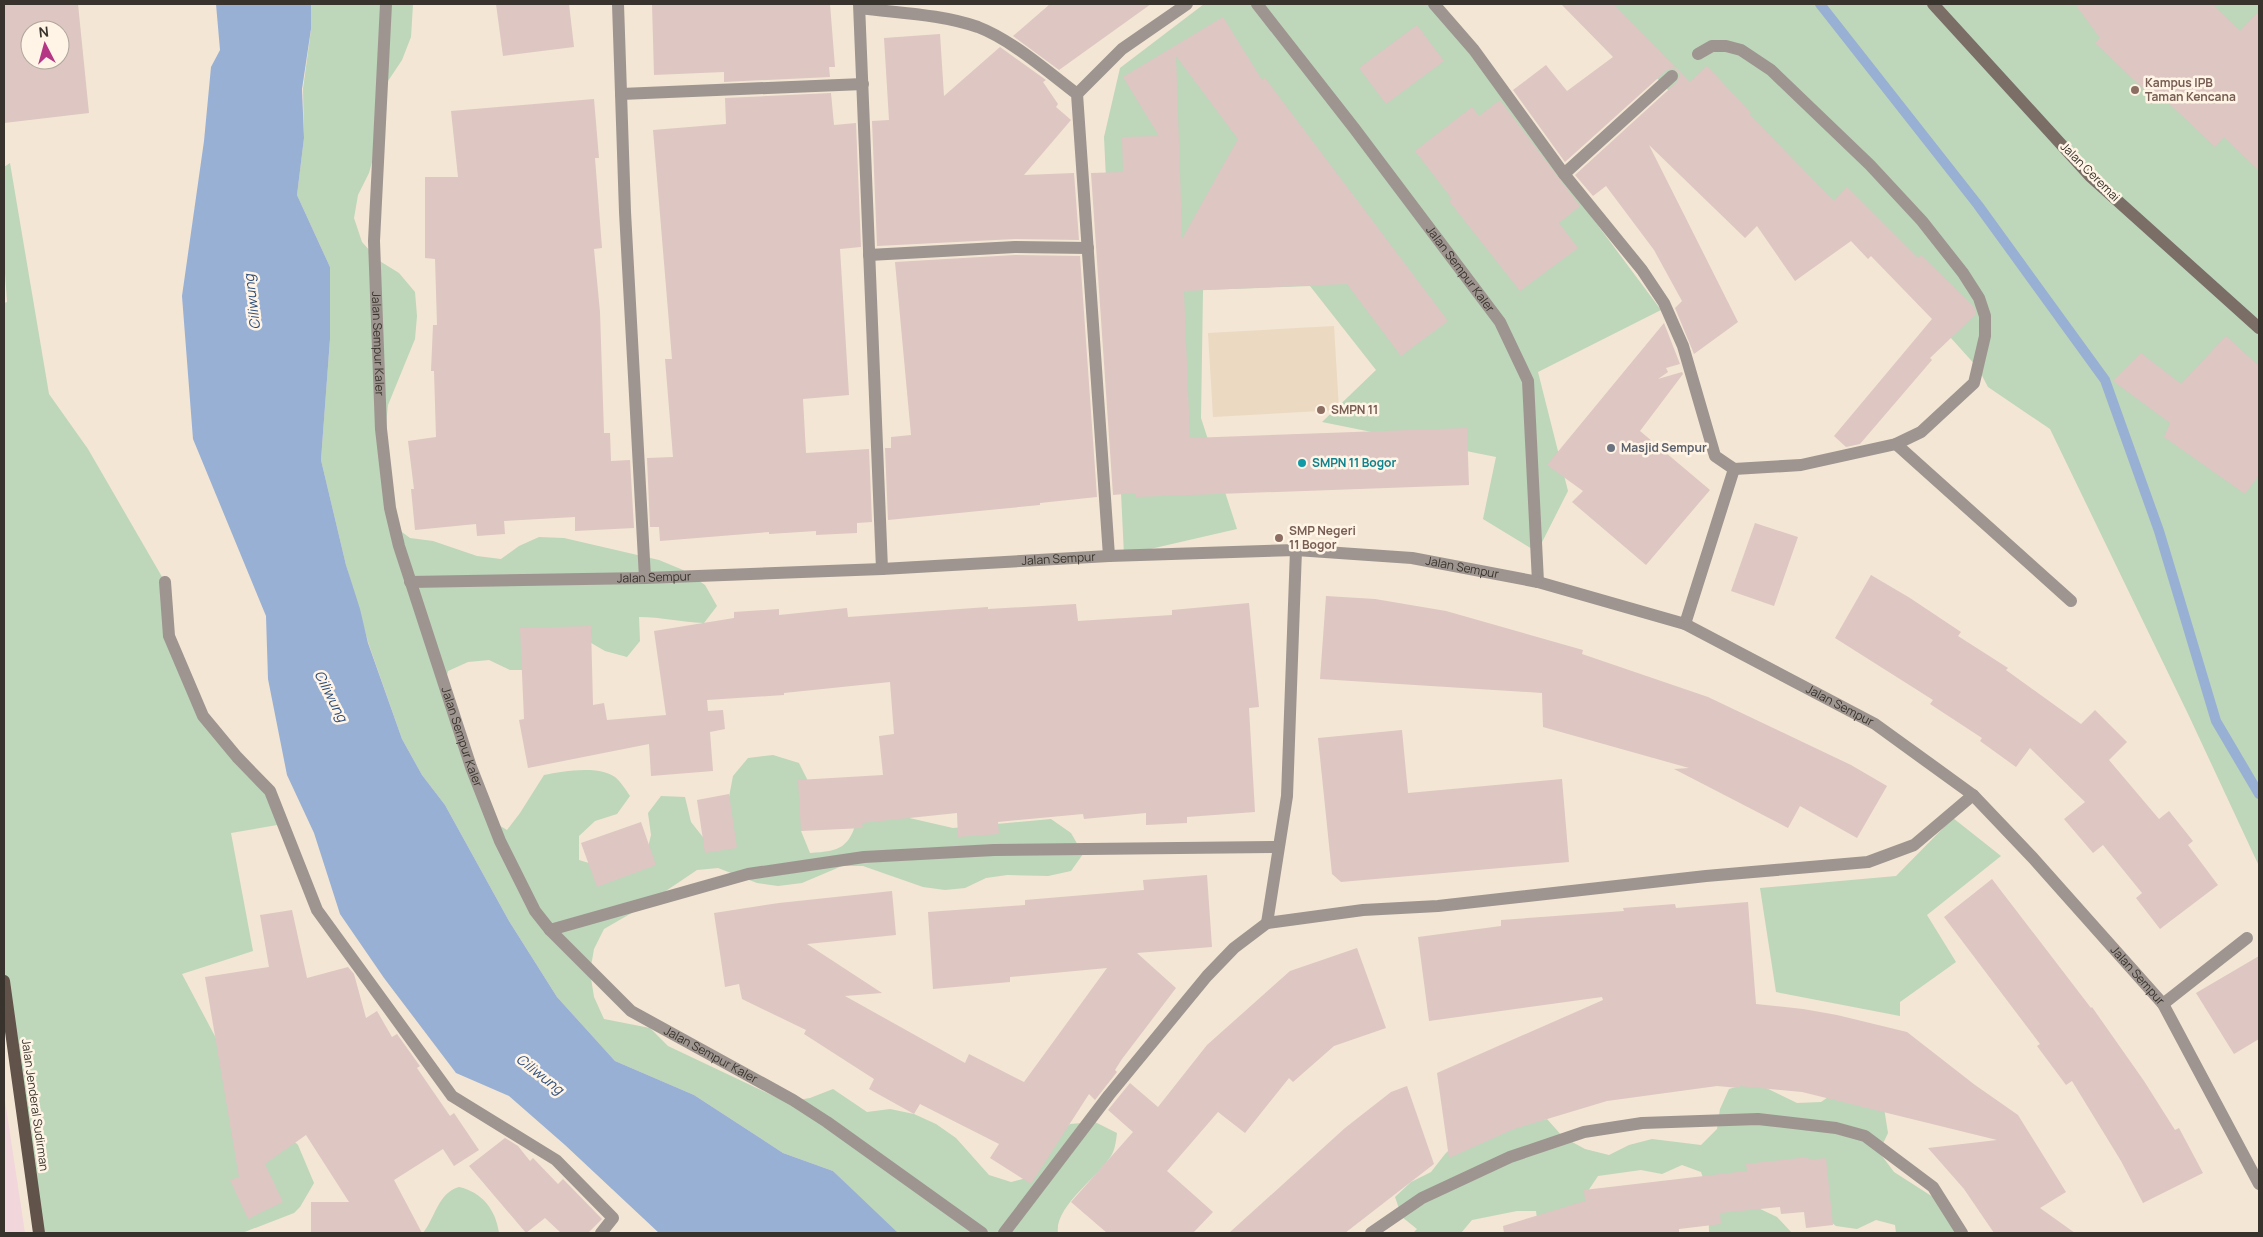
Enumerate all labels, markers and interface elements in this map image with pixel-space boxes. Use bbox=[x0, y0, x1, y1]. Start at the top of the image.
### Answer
north arrow bbox=[20, 20, 70, 70]
text: N bbox=[38, 22, 50, 42]
place label: Kampus IPB Taman Kencana bbox=[2145, 74, 2236, 105]
marker: Kampus IPB Taman Kencana bbox=[2129, 84, 2141, 96]
street label: Jalan Ceremai bbox=[2057, 138, 2124, 205]
street label: Jalan Sempur Kaler bbox=[1422, 222, 1499, 316]
water label: Ciliwung bbox=[238, 272, 264, 331]
street label: Jalan Sempur Kaler bbox=[368, 291, 389, 397]
place label: SMPN 11 bbox=[1331, 401, 1378, 418]
marker: SMPN 11 bbox=[1315, 404, 1327, 416]
place label: Masjid Sempur bbox=[1621, 439, 1707, 456]
marker: Masjid Sempur bbox=[1605, 442, 1617, 454]
place label: SMPN 11 Bogor bbox=[1312, 454, 1397, 471]
marker: SMPN 11 Bogor bbox=[1296, 457, 1308, 469]
place label: SMP Negeri 11 Bogor bbox=[1289, 522, 1356, 553]
marker: SMP Negeri 11 Bogor bbox=[1273, 532, 1285, 544]
street label: Jalan Sempur bbox=[1021, 548, 1097, 569]
street label: Jalan Sempur bbox=[1424, 552, 1501, 582]
street label: Jalan Sempur bbox=[617, 567, 692, 586]
water label: Ciliwung bbox=[310, 667, 353, 726]
street label: Jalan Sempur bbox=[1803, 680, 1877, 730]
street label: Jalan Sempur Kaler bbox=[437, 685, 487, 790]
street label: Jalan Sempur bbox=[2107, 942, 2169, 1009]
street label: Jalan Sempur Kaler bbox=[661, 1022, 762, 1087]
street label: Jalan Jenderal Sudirman bbox=[18, 1038, 53, 1172]
water label: Ciliwung bbox=[513, 1049, 569, 1099]

